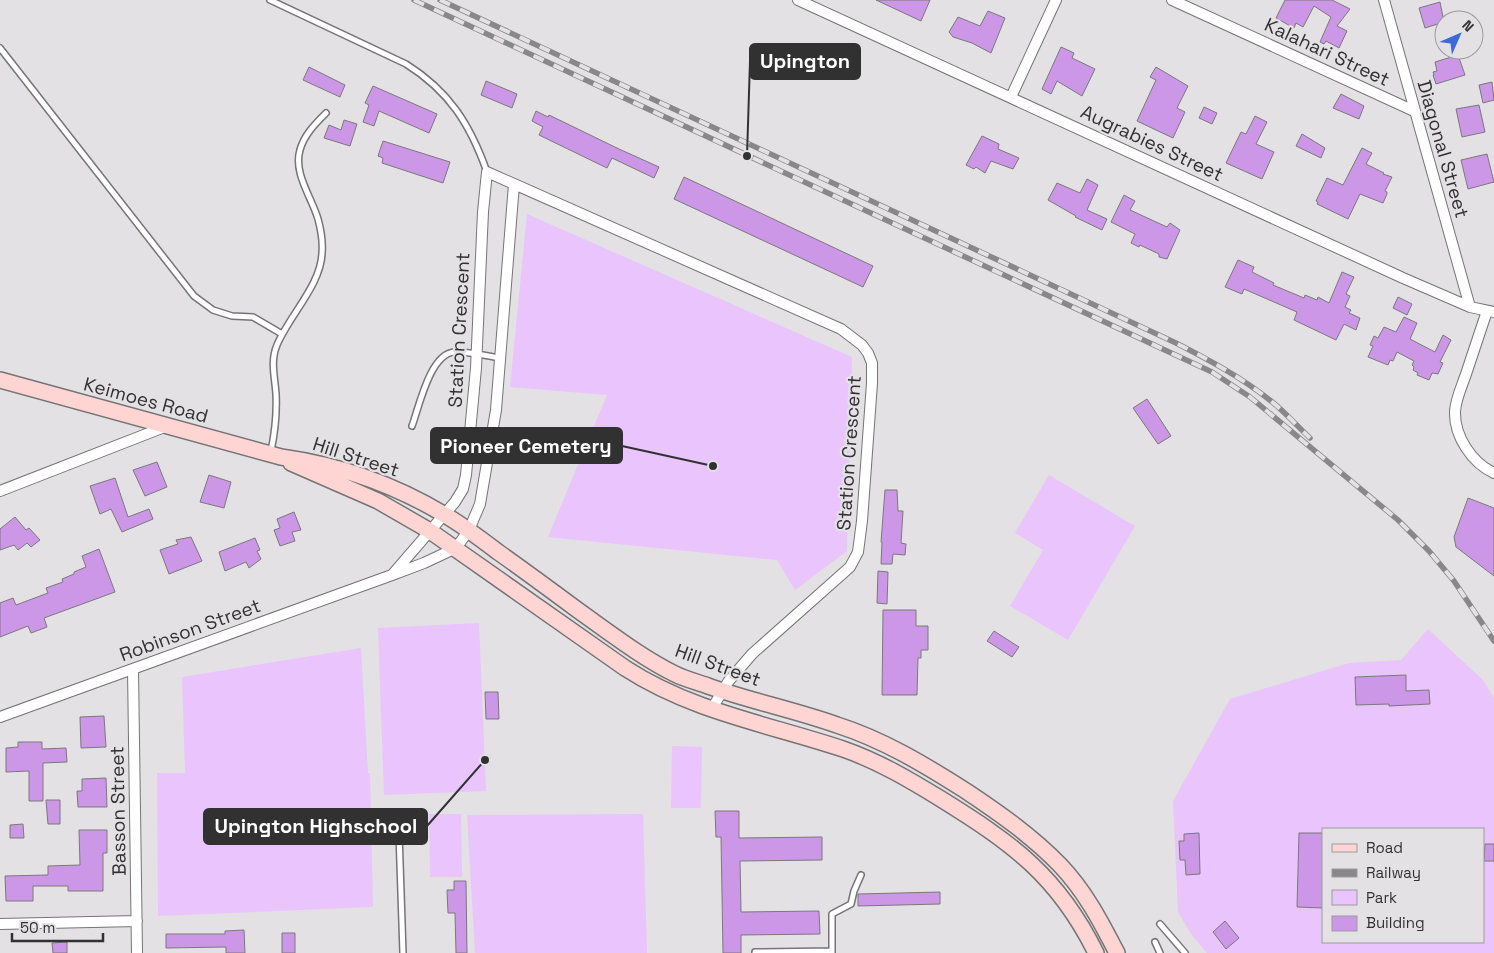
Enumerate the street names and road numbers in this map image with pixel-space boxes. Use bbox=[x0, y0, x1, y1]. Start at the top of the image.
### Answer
street label: Kalahari Street bbox=[1260, 12, 1394, 92]
street label: Diagonal Street bbox=[1411, 77, 1475, 221]
street label: Augrabies Street bbox=[1077, 99, 1227, 187]
street label: Station Crescent bbox=[442, 252, 476, 408]
street label: Keimoes Road bbox=[81, 371, 211, 429]
street label: Station Crescent bbox=[831, 375, 867, 531]
street label: Hill Street bbox=[310, 431, 402, 483]
street label: Robinson Street bbox=[116, 593, 264, 667]
street label: Hill Street bbox=[672, 638, 764, 692]
street label: Basson Street bbox=[104, 746, 132, 876]

